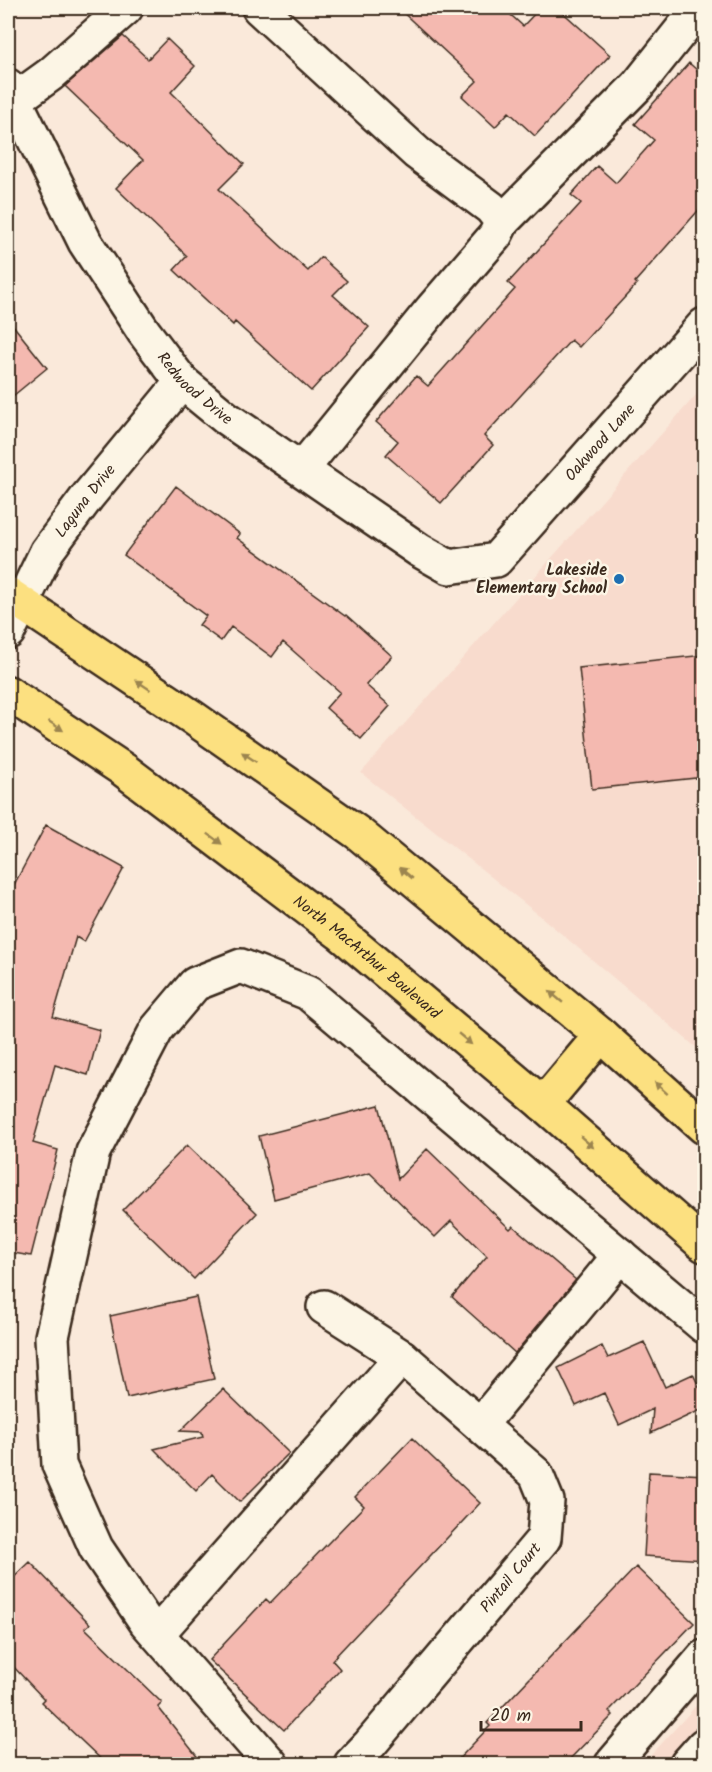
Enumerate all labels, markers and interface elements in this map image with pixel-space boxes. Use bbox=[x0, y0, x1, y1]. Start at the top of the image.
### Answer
street label: Redwood Drive bbox=[151, 346, 238, 431]
street label: Oakwood Lane bbox=[559, 398, 641, 487]
street label: Laguna Drive bbox=[49, 459, 122, 543]
place label: Lakeside Elementary School bbox=[476, 558, 608, 601]
marker: Lakeside Elementary School bbox=[612, 572, 626, 586]
one-way arrow bbox=[136, 679, 152, 691]
one-way arrow bbox=[48, 720, 65, 731]
one-way arrow bbox=[242, 751, 258, 763]
one-way arrow bbox=[207, 832, 223, 845]
one-way arrow bbox=[399, 867, 414, 880]
street label: North MacArthur Boulevard bbox=[288, 889, 447, 1026]
one-way arrow bbox=[548, 991, 564, 1004]
one-way arrow bbox=[457, 1032, 472, 1045]
one-way arrow bbox=[654, 1082, 669, 1095]
one-way arrow bbox=[579, 1136, 595, 1149]
street label: Pintail Court bbox=[474, 1537, 548, 1619]
scale bar bbox=[481, 1694, 582, 1732]
text: 20 m bbox=[490, 1702, 531, 1731]

